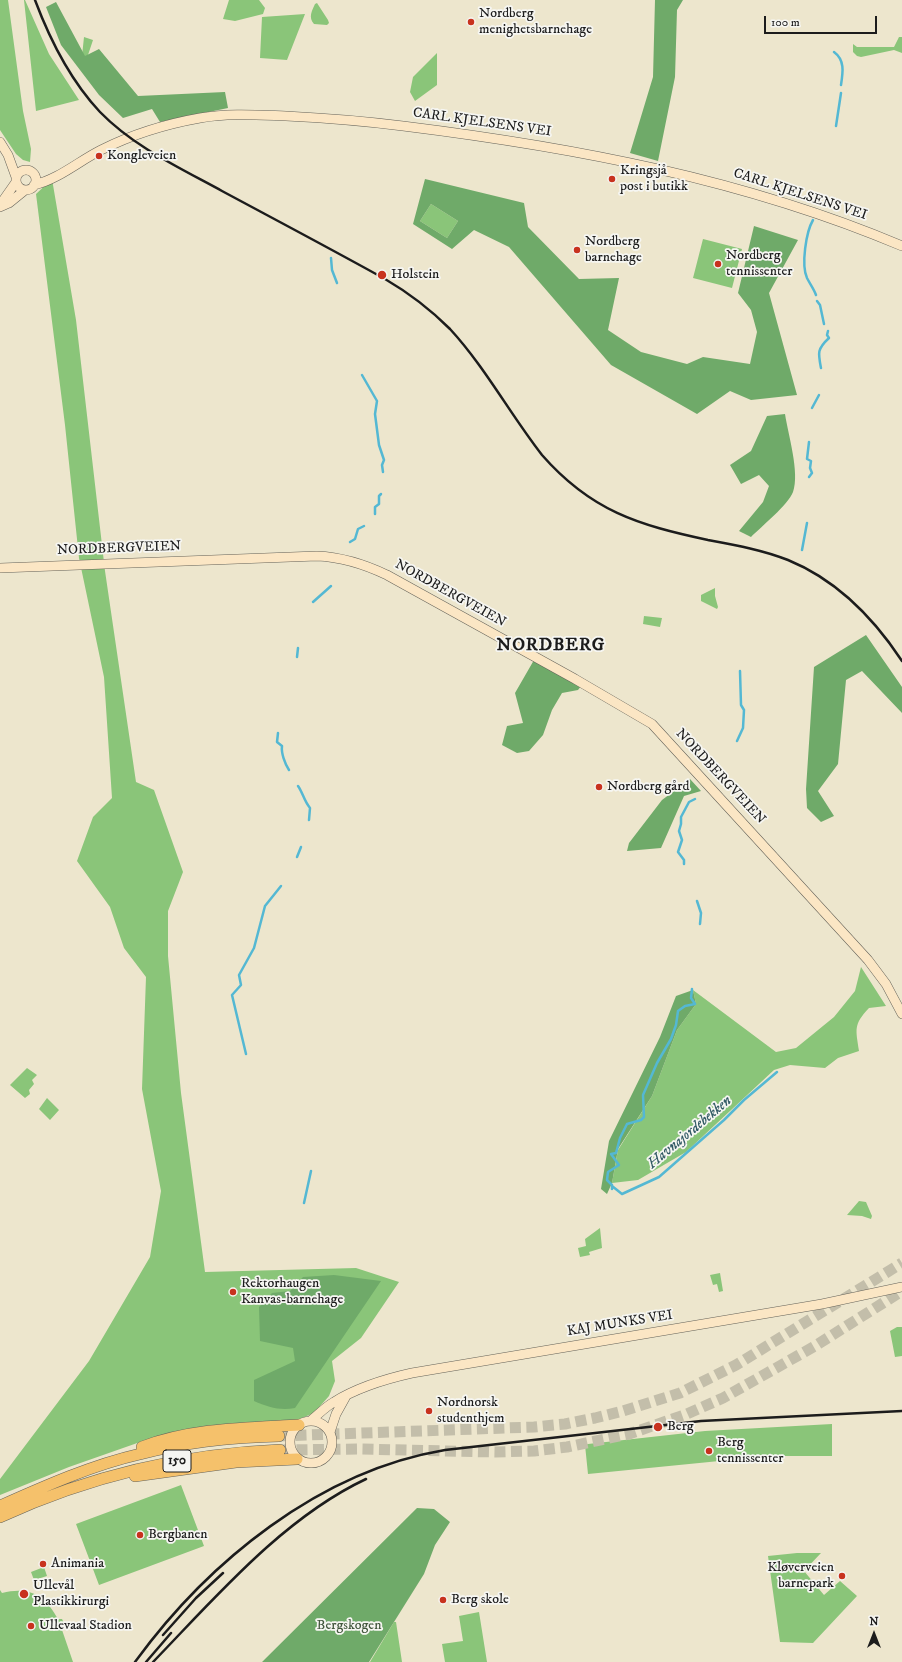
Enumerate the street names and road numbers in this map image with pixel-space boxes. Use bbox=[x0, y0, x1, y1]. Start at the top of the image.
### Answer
street label: CARL KJELSENS VEI bbox=[412, 105, 552, 141]
street label: CARL KJELSENS VEI bbox=[731, 165, 869, 225]
street label: NORDBERGVEIEN bbox=[57, 538, 181, 560]
street label: NORDBERGVEIEN bbox=[392, 556, 508, 632]
street label: NORDBERGVEIEN bbox=[671, 726, 769, 828]
street label: KAJ MUNKS VEI bbox=[566, 1307, 674, 1341]
road number: 150 bbox=[163, 1450, 191, 1472]

